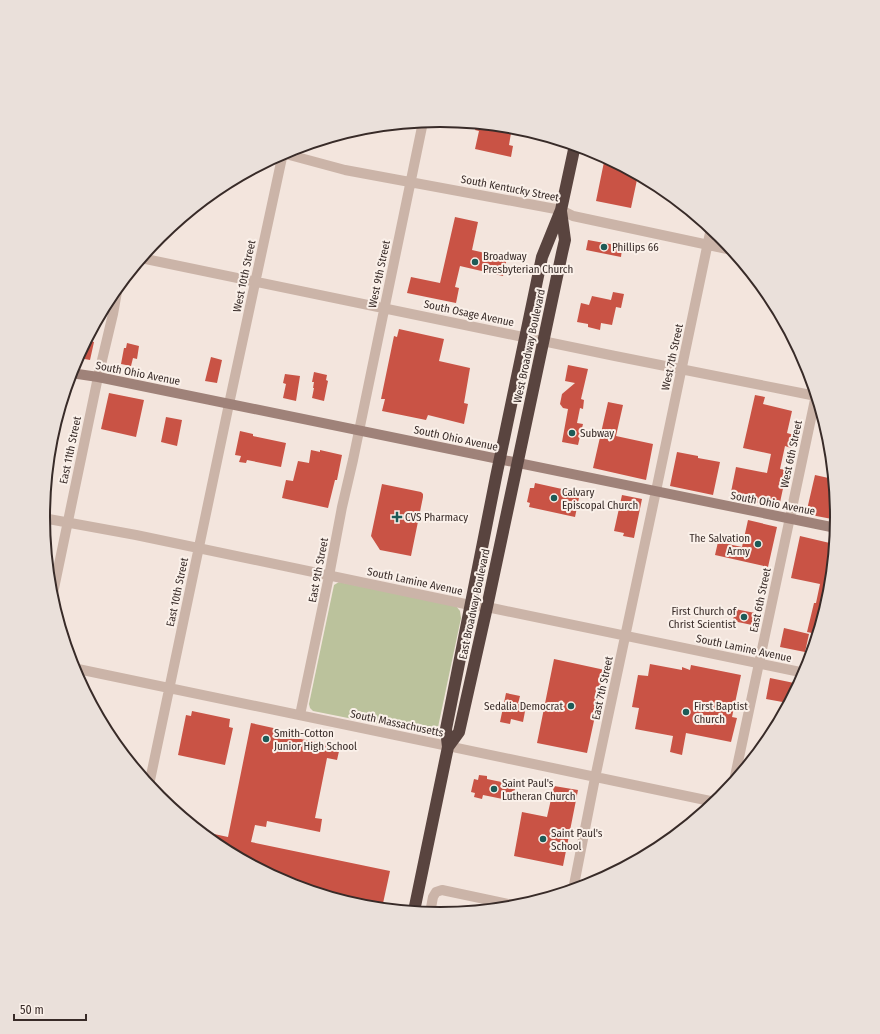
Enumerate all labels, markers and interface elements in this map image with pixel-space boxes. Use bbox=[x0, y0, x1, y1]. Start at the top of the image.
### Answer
street label: South Kentucky Street bbox=[460, 173, 560, 204]
street label: West 10th Street bbox=[230, 238, 259, 313]
street label: West 9th Street bbox=[366, 239, 393, 309]
place label: Phillips 66 bbox=[612, 241, 659, 254]
marker: Phillips 66 bbox=[599, 242, 609, 252]
place label: Broadway Presbyterian Church bbox=[483, 250, 573, 276]
marker: Broadway Presbyterian Church bbox=[470, 257, 480, 267]
street label: West Broadway Boulevard bbox=[511, 288, 548, 404]
street label: South Osage Avenue bbox=[423, 298, 515, 329]
street label: West 7th Street bbox=[659, 322, 686, 392]
street label: South Ohio Avenue bbox=[95, 359, 181, 388]
street label: East 11th Street bbox=[57, 415, 84, 485]
street label: West 6th Street bbox=[778, 419, 805, 489]
street label: South Ohio Avenue bbox=[413, 423, 499, 454]
place label: Subway bbox=[580, 427, 614, 440]
marker: Subway bbox=[567, 428, 577, 438]
place label: Calvary Episcopal Church bbox=[562, 486, 638, 512]
street label: South Ohio Avenue bbox=[730, 489, 816, 518]
marker: Calvary Episcopal Church bbox=[549, 493, 559, 503]
place label: CVS Pharmacy bbox=[405, 511, 468, 524]
marker: CVS Pharmacy bbox=[392, 512, 402, 522]
place label: The Salvation Army bbox=[689, 532, 750, 558]
street label: East 9th Street bbox=[306, 536, 331, 604]
marker: The Salvation Army bbox=[753, 539, 763, 549]
street label: East Broadway Boulevard bbox=[456, 548, 493, 661]
street label: East 10th Street bbox=[164, 556, 191, 628]
street label: South Lamine Avenue bbox=[366, 565, 464, 598]
street label: East 6th Street bbox=[747, 566, 774, 634]
place label: First Church of Christ Scientist bbox=[668, 605, 737, 631]
marker: First Church of Christ Scientist bbox=[739, 612, 749, 622]
street label: South Lamine Avenue bbox=[695, 632, 793, 665]
street label: East 7th Street bbox=[589, 655, 616, 721]
place label: Sedalia Democrat bbox=[484, 700, 563, 713]
place label: First Baptist Church bbox=[694, 700, 748, 726]
marker: Sedalia Democrat bbox=[566, 701, 576, 711]
street label: South Massachusetts bbox=[349, 707, 445, 740]
marker: First Baptist Church bbox=[681, 707, 691, 717]
place label: Smith-Cotton Junior High School bbox=[274, 727, 357, 753]
marker: Smith-Cotton Junior High School bbox=[261, 734, 271, 744]
place label: Saint Paul's Lutheran Church bbox=[502, 777, 576, 803]
marker: Saint Paul's Lutheran Church bbox=[489, 784, 499, 794]
place label: Saint Paul's School bbox=[551, 827, 603, 853]
marker: Saint Paul's School bbox=[538, 834, 548, 844]
scale bar bbox=[14, 996, 86, 1022]
text: 50 m bbox=[20, 1003, 44, 1017]

